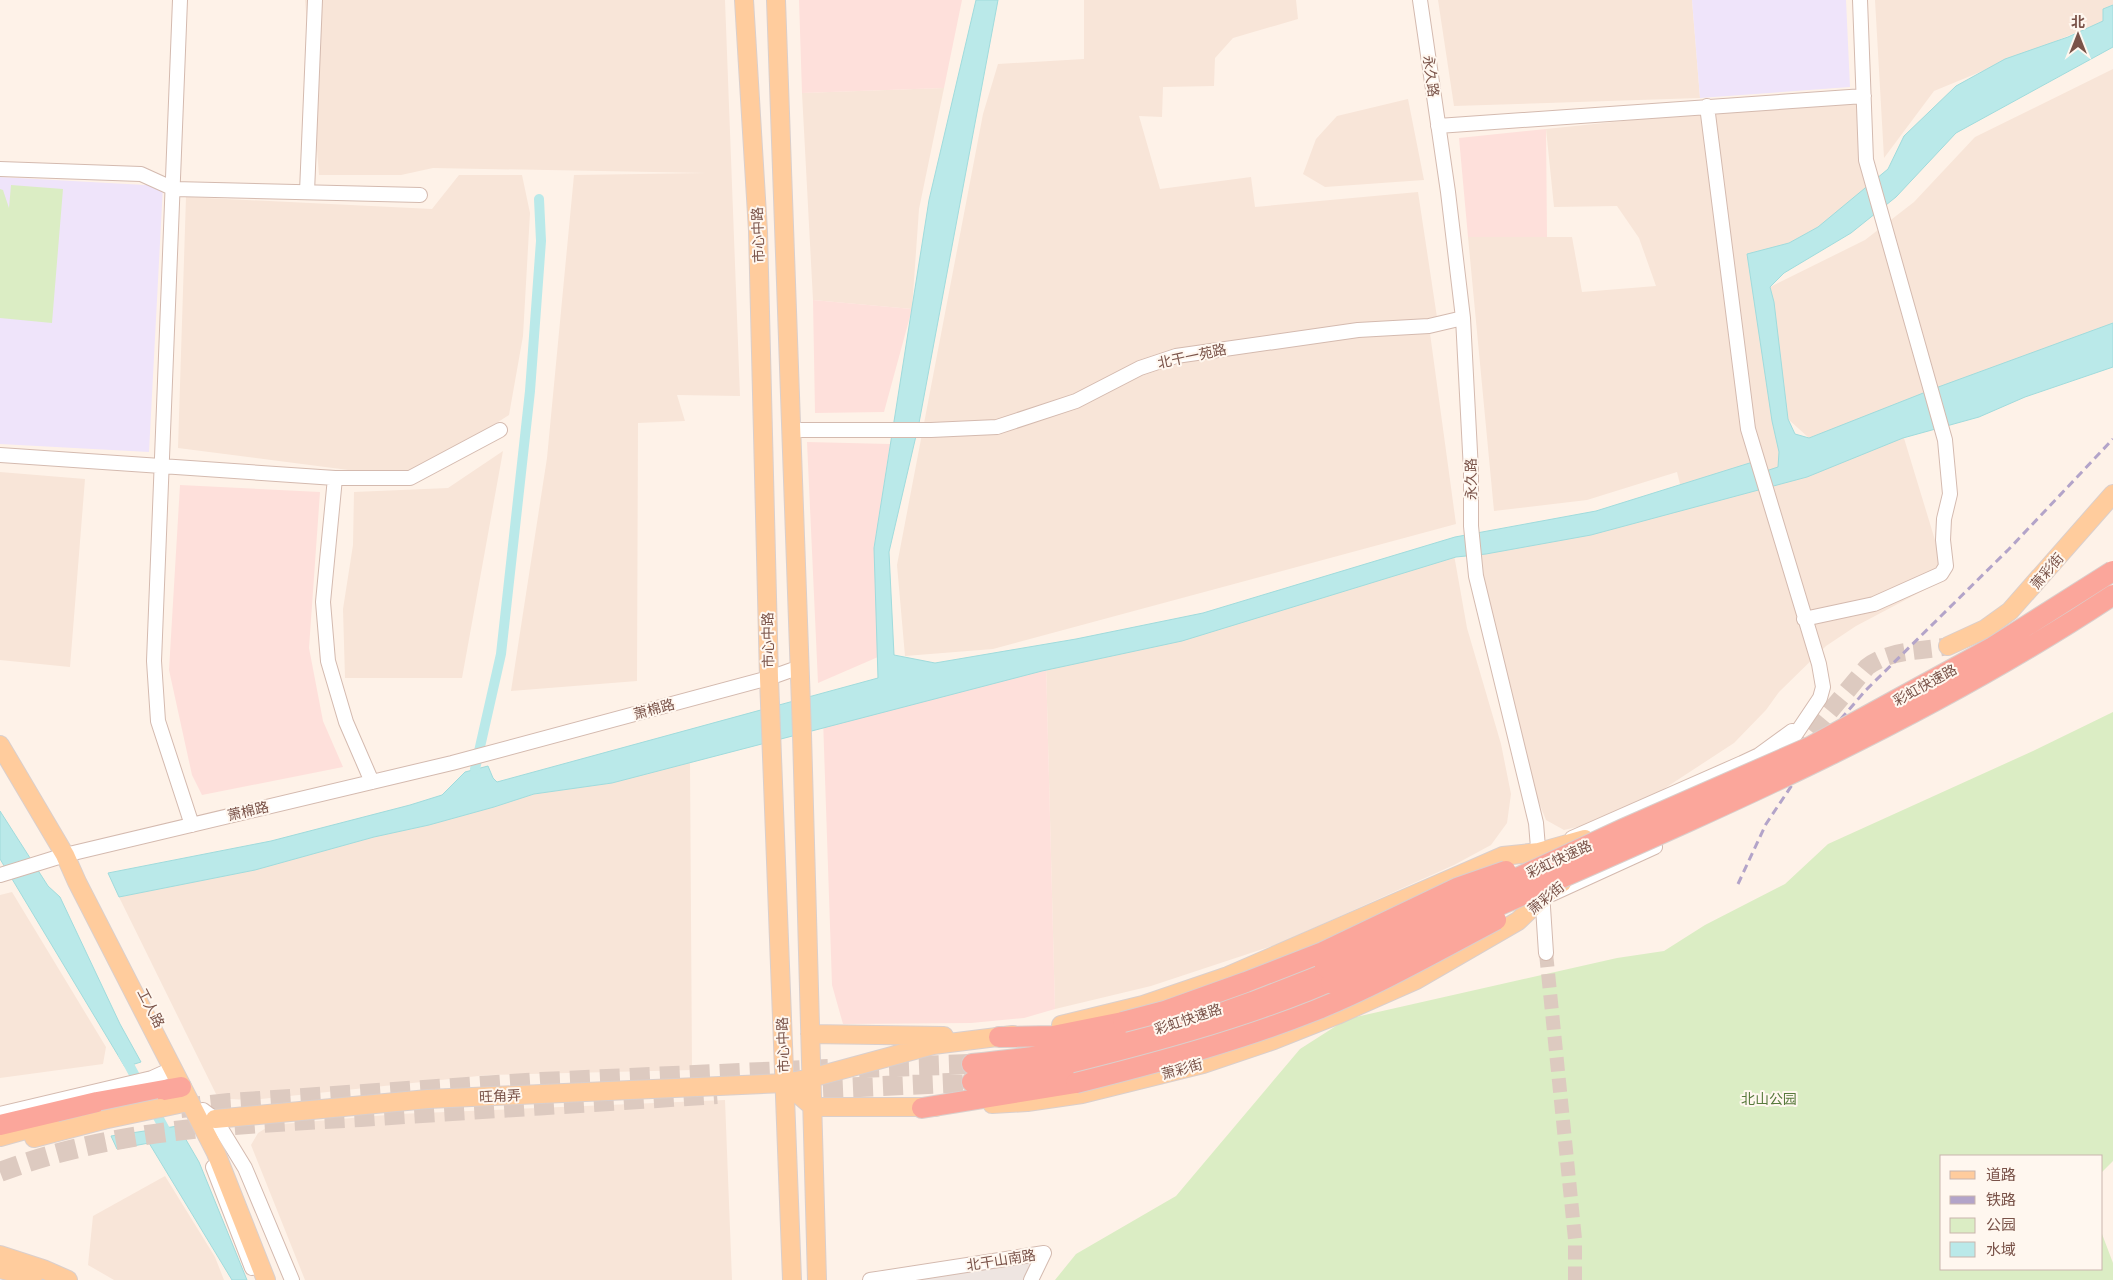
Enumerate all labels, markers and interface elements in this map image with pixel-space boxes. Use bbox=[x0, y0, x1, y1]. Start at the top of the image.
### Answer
north arrow bbox=[2053, 10, 2103, 60]
text: 北 bbox=[2071, 14, 2085, 30]
street label: 永久路 bbox=[1420, 54, 1442, 98]
street label: 市心中路 bbox=[749, 207, 767, 263]
street label: 北干一苑路 bbox=[1156, 341, 1228, 371]
street label: 永久路 bbox=[1463, 458, 1479, 500]
street label: 萧彩街 bbox=[2027, 550, 2067, 592]
street label: 市心中路 bbox=[760, 612, 776, 668]
street label: 彩虹快速路 bbox=[1891, 661, 1959, 709]
street label: 萧棉路 bbox=[632, 696, 676, 722]
street label: 萧棉路 bbox=[226, 798, 270, 824]
street label: 彩虹快速路 bbox=[1524, 837, 1594, 881]
street label: 萧彩街 bbox=[1525, 879, 1567, 917]
street label: 工人路 bbox=[134, 986, 168, 1030]
street label: 彩虹快速路 bbox=[1152, 1001, 1224, 1037]
street label: 市心中路 bbox=[774, 1017, 792, 1073]
street label: 萧彩街 bbox=[1160, 1056, 1204, 1082]
street label: 旺角弄 bbox=[479, 1087, 521, 1105]
park label: 北山公园 bbox=[1741, 1091, 1797, 1107]
legend bbox=[1940, 1155, 2103, 1270]
text: 道路 bbox=[1986, 1166, 2016, 1184]
text: 铁路 bbox=[1986, 1191, 2016, 1209]
text: 公园 bbox=[1986, 1216, 2016, 1234]
text: 水域 bbox=[1986, 1241, 2016, 1259]
street label: 北干山南路 bbox=[965, 1247, 1037, 1273]

